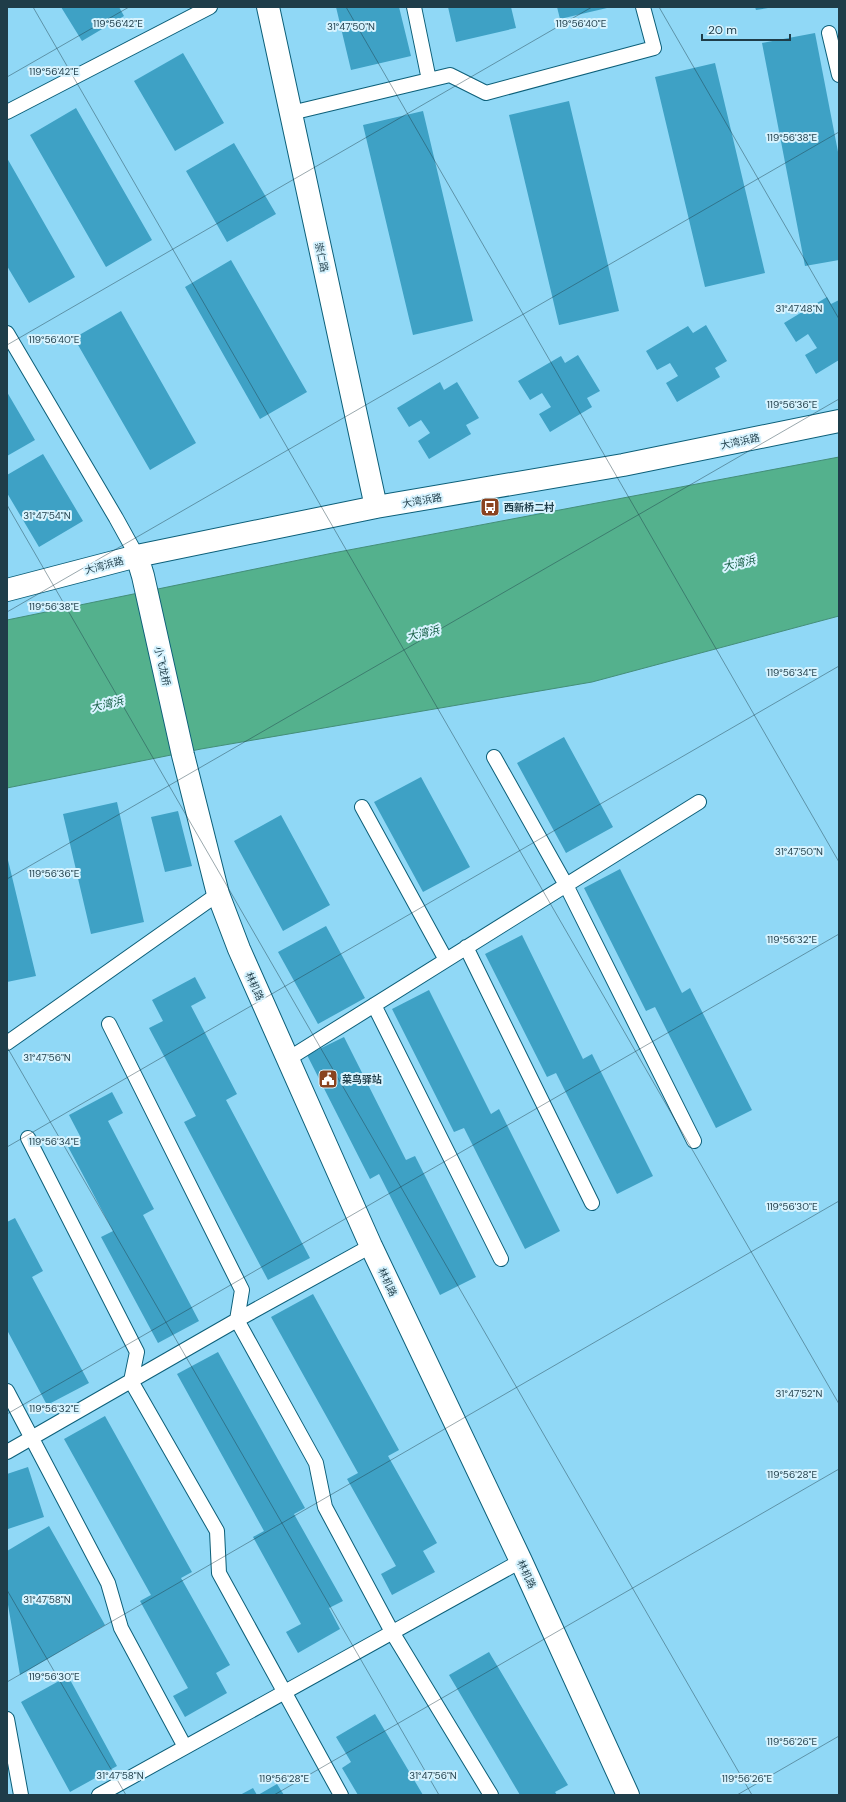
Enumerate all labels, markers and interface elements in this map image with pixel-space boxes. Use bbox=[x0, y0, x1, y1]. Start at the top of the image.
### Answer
scale bar bbox=[702, 16, 790, 42]
text: 119°56'42"E bbox=[93, 17, 143, 30]
text: 119°56'40"E bbox=[556, 17, 607, 30]
text: 31°47'50"N bbox=[327, 20, 375, 33]
text: 20 m bbox=[708, 22, 737, 38]
text: 119°56'42"E bbox=[29, 65, 79, 78]
text: 119°56'38"E bbox=[767, 131, 818, 144]
street label: 崇仁路 bbox=[312, 241, 331, 273]
text: 31°47'48"N bbox=[775, 302, 823, 315]
text: 119°56'40"E bbox=[29, 333, 80, 346]
text: 119°56'36"E bbox=[767, 398, 818, 411]
street label: 大湾浜路 bbox=[719, 431, 761, 452]
street label: 大湾浜路 bbox=[401, 491, 443, 510]
bus stop icon: 西新桥二村 bbox=[479, 496, 501, 518]
place label: 西新桥二村 bbox=[504, 501, 554, 514]
text: 31°47'54"N bbox=[23, 509, 71, 522]
water label: 大湾浜 bbox=[721, 552, 758, 574]
street label: 大湾浜路 bbox=[83, 554, 125, 577]
text: 119°56'38"E bbox=[29, 600, 80, 613]
water label: 大湾浜 bbox=[405, 622, 442, 644]
street label: 小飞龙桥 bbox=[152, 645, 173, 687]
text: 119°56'34"E bbox=[767, 666, 818, 679]
water label: 大湾浜 bbox=[89, 693, 126, 715]
text: 31°47'50"N bbox=[775, 845, 823, 858]
text: 119°56'36"E bbox=[29, 867, 80, 880]
text: 119°56'32"E bbox=[767, 933, 817, 946]
street label: 林机路 bbox=[243, 970, 267, 1003]
text: 31°47'56"N bbox=[23, 1051, 71, 1064]
public building icon: 菜鸟驿站 bbox=[317, 1068, 339, 1090]
place label: 菜鸟驿站 bbox=[342, 1073, 382, 1086]
text: 119°56'34"E bbox=[29, 1135, 80, 1148]
text: 119°56'30"E bbox=[766, 1200, 818, 1213]
street label: 林机路 bbox=[375, 1266, 400, 1299]
text: 31°47'52"N bbox=[776, 1387, 822, 1400]
text: 119°56'32"E bbox=[29, 1402, 79, 1415]
text: 119°56'28"E bbox=[767, 1468, 817, 1481]
street label: 林机路 bbox=[514, 1558, 539, 1591]
text: 31°47'58"N bbox=[23, 1593, 71, 1606]
text: 119°56'30"E bbox=[28, 1670, 80, 1683]
text: 119°56'26"E bbox=[767, 1735, 818, 1748]
text: 31°47'58"N bbox=[96, 1769, 144, 1782]
text: 31°47'56"N bbox=[409, 1769, 457, 1782]
text: 119°56'28"E bbox=[259, 1772, 309, 1785]
text: 119°56'26"E bbox=[722, 1772, 773, 1785]

